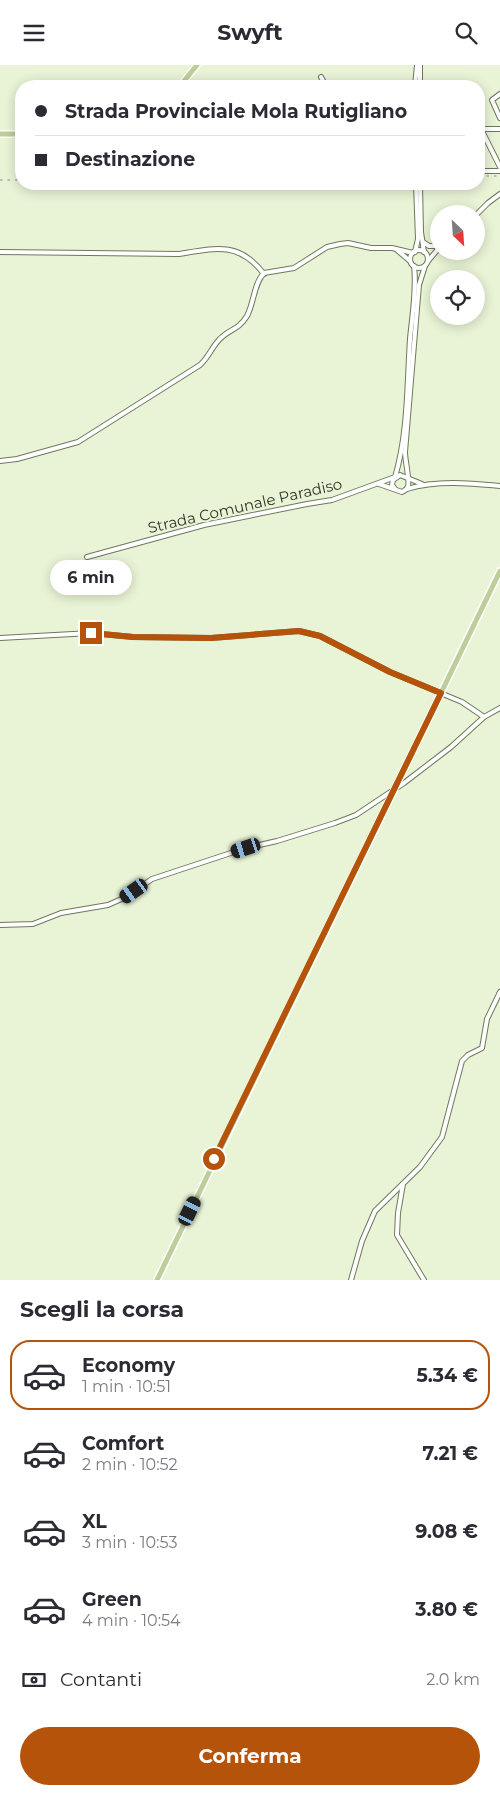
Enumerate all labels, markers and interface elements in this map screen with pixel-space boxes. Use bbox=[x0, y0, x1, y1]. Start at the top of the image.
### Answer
icon: menu bbox=[20, 19, 48, 47]
text: Swyft bbox=[217, 19, 283, 46]
icon: search bbox=[452, 19, 480, 47]
text: Strada Provinciale Mola Rutigliano bbox=[65, 100, 407, 123]
text: Destinazione bbox=[65, 148, 195, 171]
north arrow bbox=[430, 205, 485, 260]
map controls bbox=[430, 205, 485, 325]
button: locate bbox=[430, 270, 485, 325]
street label: Strada Comunale Paradiso bbox=[146, 474, 344, 537]
callout: 6 min bbox=[50, 561, 132, 595]
text: 6 min bbox=[67, 568, 115, 587]
route end bbox=[80, 622, 102, 644]
car bbox=[229, 836, 262, 860]
car bbox=[117, 876, 150, 906]
route start bbox=[203, 1148, 225, 1170]
car bbox=[176, 1194, 203, 1228]
text: Scegli la corsa bbox=[20, 1296, 184, 1323]
icon: car bbox=[22, 1353, 67, 1398]
text: Economy bbox=[82, 1354, 175, 1377]
text: 5.34 € bbox=[416, 1364, 478, 1387]
text: 1 min · 10:51 bbox=[82, 1377, 171, 1396]
icon: car bbox=[22, 1431, 67, 1476]
text: Comfort bbox=[82, 1432, 164, 1455]
text: 7.21 € bbox=[423, 1442, 478, 1465]
text: 2 min · 10:52 bbox=[82, 1455, 178, 1474]
icon: car bbox=[22, 1509, 67, 1554]
text: XL bbox=[82, 1510, 107, 1533]
text: 9.08 € bbox=[415, 1520, 478, 1543]
text: 3 min · 10:53 bbox=[82, 1533, 178, 1552]
icon: car bbox=[22, 1587, 67, 1632]
text: Green bbox=[82, 1588, 142, 1611]
text: 3.80 € bbox=[415, 1598, 478, 1621]
text: 4 min · 10:54 bbox=[82, 1611, 181, 1630]
icon: cash bbox=[20, 1666, 48, 1694]
text: Contanti bbox=[60, 1668, 142, 1691]
text: 2.0 km bbox=[426, 1670, 480, 1689]
button: Conferma bbox=[20, 1727, 480, 1785]

